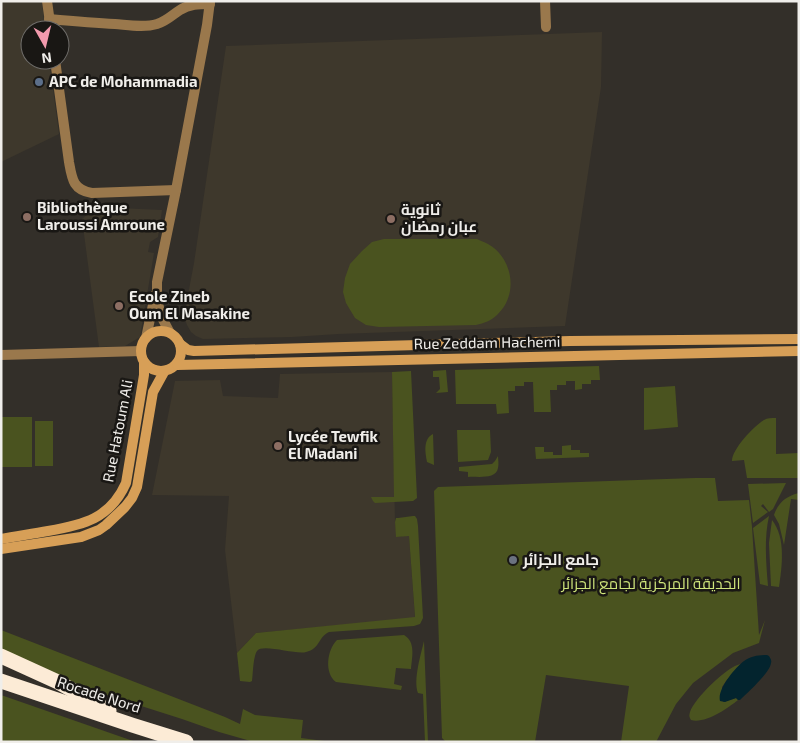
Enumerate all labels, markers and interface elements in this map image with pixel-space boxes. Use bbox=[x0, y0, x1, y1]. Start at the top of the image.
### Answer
north arrow bbox=[20, 20, 70, 70]
text: N bbox=[41, 49, 53, 67]
place label: APC de Mohammadia bbox=[49, 72, 198, 90]
marker: APC de Mohammadia bbox=[33, 76, 45, 88]
place label: Bibliothèque Laroussi Amroune bbox=[37, 198, 165, 233]
place label: ثانوية عبان رمضان bbox=[401, 200, 477, 236]
marker: Bibliothèque Laroussi Amroune bbox=[21, 211, 33, 223]
marker: ثانوية عبان رمضان bbox=[385, 213, 397, 225]
place label: Ecole Zineb Oum El Masakine bbox=[129, 287, 250, 322]
marker: Ecole Zineb Oum El Masakine bbox=[113, 300, 125, 312]
street label: Rue Zeddam Hachemi bbox=[413, 332, 561, 352]
street label: Rue Hatoum Ali bbox=[98, 378, 136, 484]
place label: Lycée Tewfik El Madani bbox=[288, 427, 379, 462]
marker: Lycée Tewfik El Madani bbox=[272, 440, 284, 452]
place label: جامع الجزائر bbox=[522, 550, 599, 570]
marker: جامع الجزائر bbox=[507, 554, 519, 566]
park label: الحديقة المركزية لجامع الجزائر bbox=[561, 574, 741, 595]
street label: Rocade Nord bbox=[55, 672, 143, 716]

